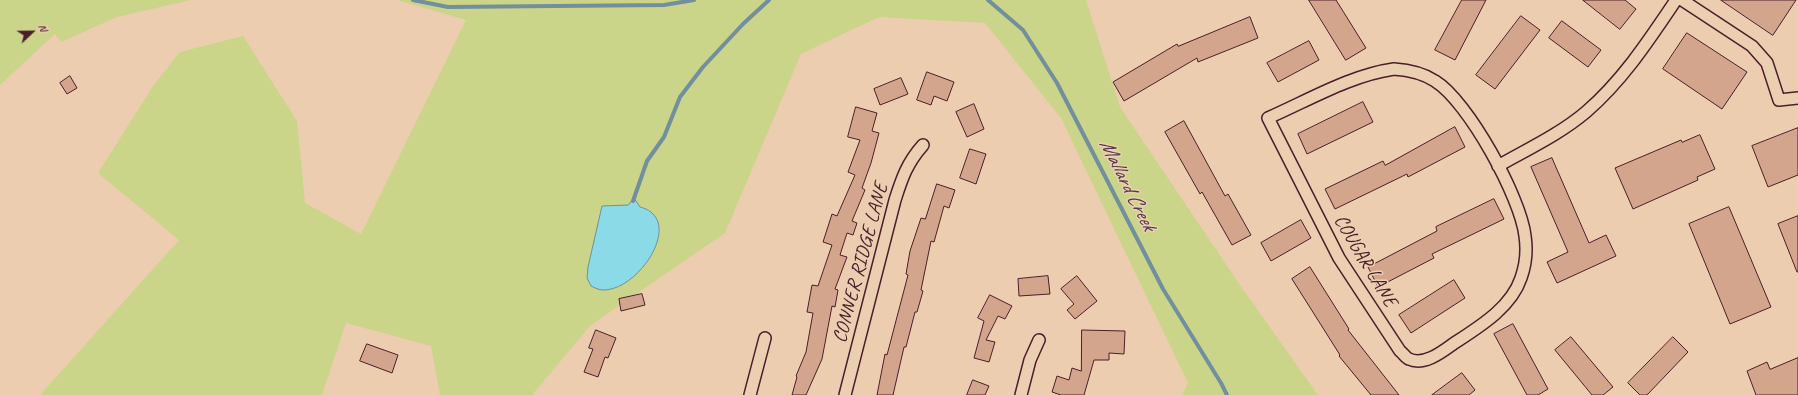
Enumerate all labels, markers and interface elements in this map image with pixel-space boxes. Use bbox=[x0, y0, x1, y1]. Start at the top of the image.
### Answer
north arrow bbox=[12, 12, 52, 52]
text: N bbox=[35, 22, 51, 33]
water label: Mallard Creek bbox=[1093, 135, 1161, 235]
street label: CONNER RIDGE LANE bbox=[828, 180, 894, 346]
street label: COUGAR LANE bbox=[1328, 210, 1402, 312]

